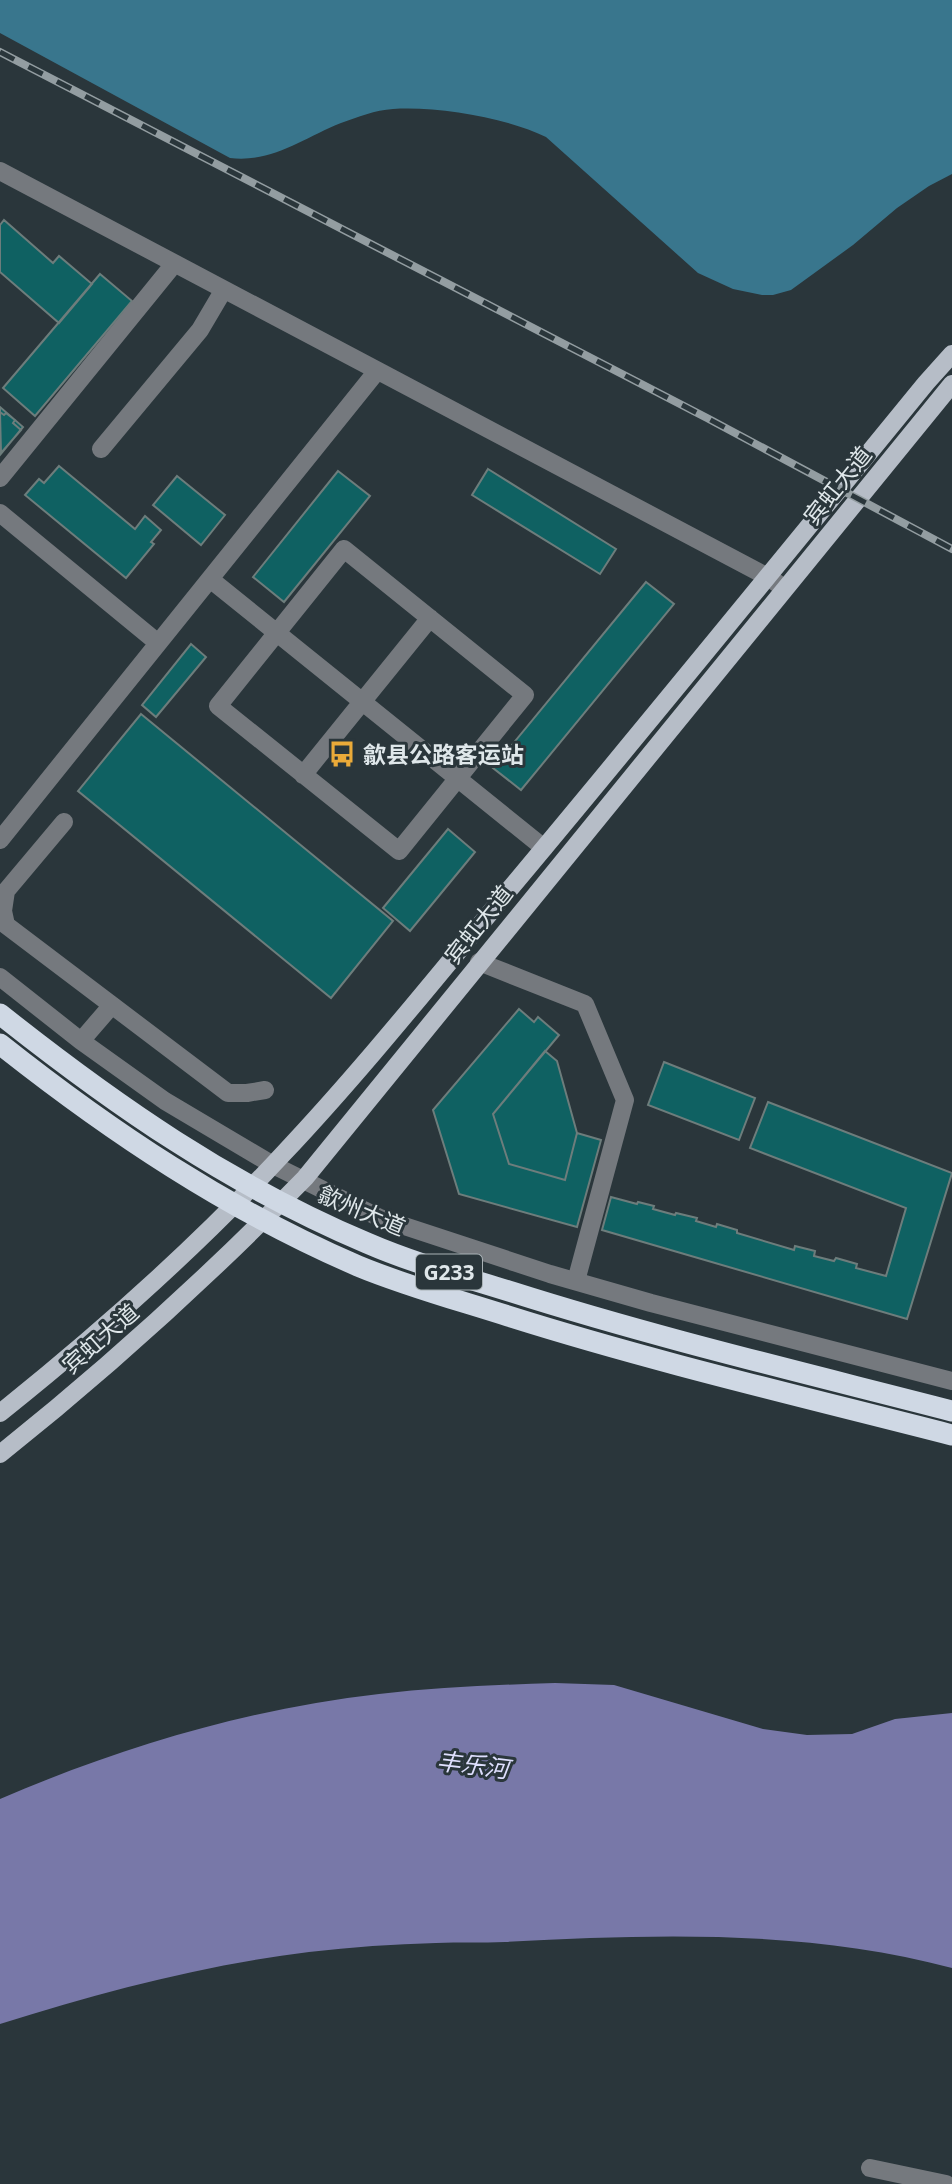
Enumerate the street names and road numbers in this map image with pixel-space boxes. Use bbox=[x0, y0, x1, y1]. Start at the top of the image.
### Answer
street label: 宾虹大道 bbox=[796, 439, 878, 531]
street label: 宾虹大道 bbox=[437, 878, 519, 970]
street label: 歙州大道 bbox=[313, 1177, 411, 1243]
road number: G233 bbox=[416, 1254, 482, 1290]
street label: 宾虹大道 bbox=[55, 1296, 145, 1380]

